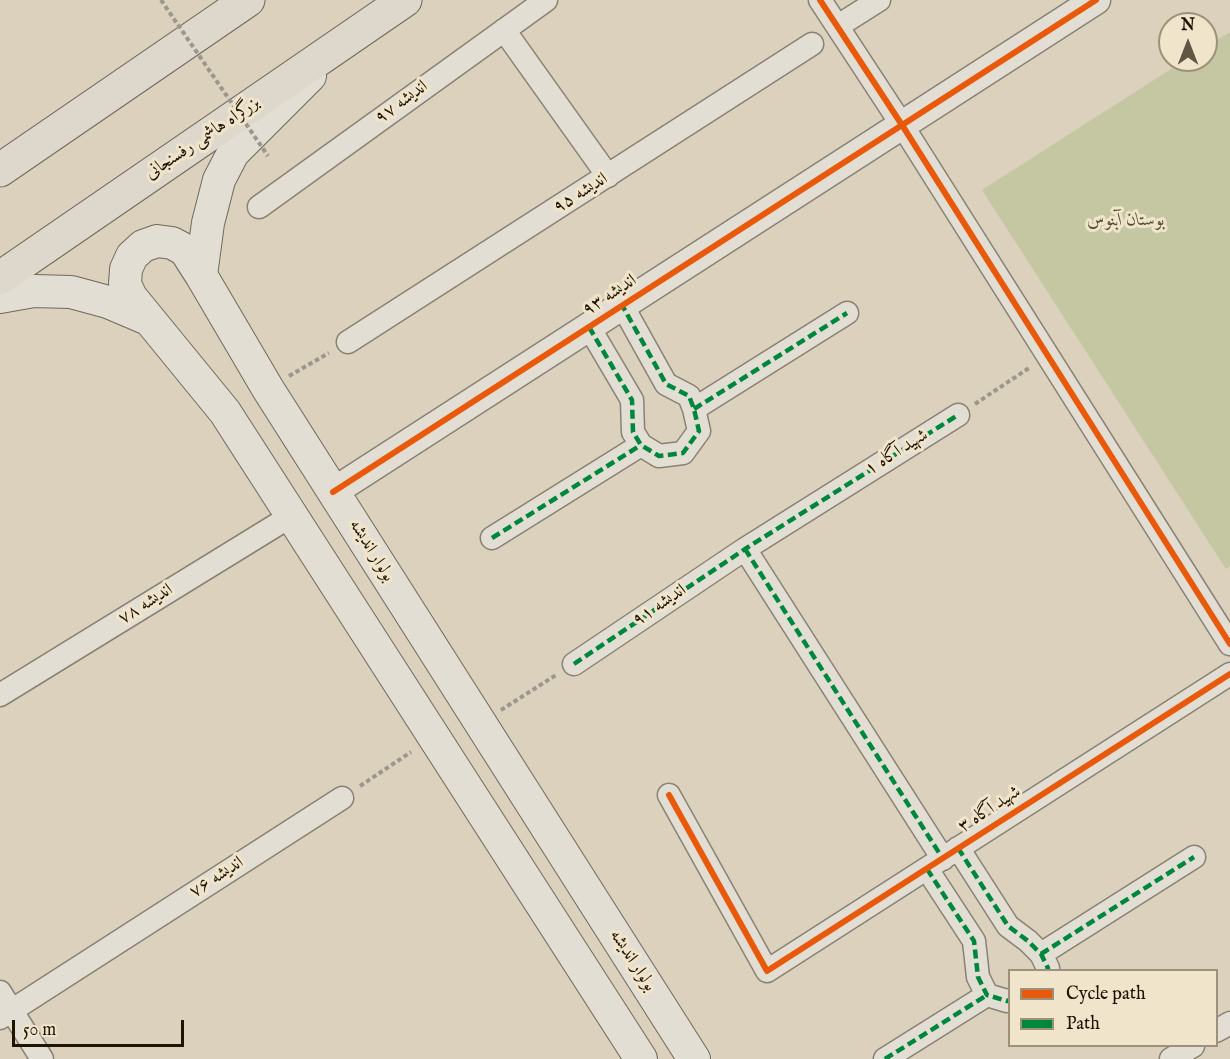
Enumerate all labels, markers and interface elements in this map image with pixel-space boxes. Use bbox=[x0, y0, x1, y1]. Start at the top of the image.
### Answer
north arrow bbox=[1158, 12, 1218, 72]
text: N bbox=[1181, 16, 1195, 36]
street label: اندیشه ۹۷ bbox=[371, 77, 433, 129]
street label: بزرگراه هاشمی رفسنجانی bbox=[142, 93, 264, 185]
street label: اندیشه ۹۵ bbox=[550, 169, 612, 219]
park label: بوستان آبنوس bbox=[1087, 210, 1165, 232]
street label: اندیشه ۹۳ bbox=[579, 271, 641, 321]
street label: شهید آگاه ۱ bbox=[862, 425, 932, 481]
street label: بولوار اندیشه bbox=[343, 516, 399, 586]
street label: اندیشه ۷۸ bbox=[115, 580, 177, 630]
street label: اندیشه ۹۱ bbox=[629, 580, 691, 632]
street label: شهید آگاه ۳ bbox=[955, 782, 1025, 838]
street label: اندیشه ۷۶ bbox=[186, 853, 248, 903]
street label: بولوار اندیشه bbox=[604, 926, 660, 996]
legend bbox=[1008, 969, 1218, 1047]
text: Cycle path bbox=[1066, 983, 1146, 1006]
scale bar bbox=[15, 1008, 188, 1046]
text: Path bbox=[1066, 1013, 1100, 1036]
text: 50 m bbox=[23, 1019, 56, 1042]

